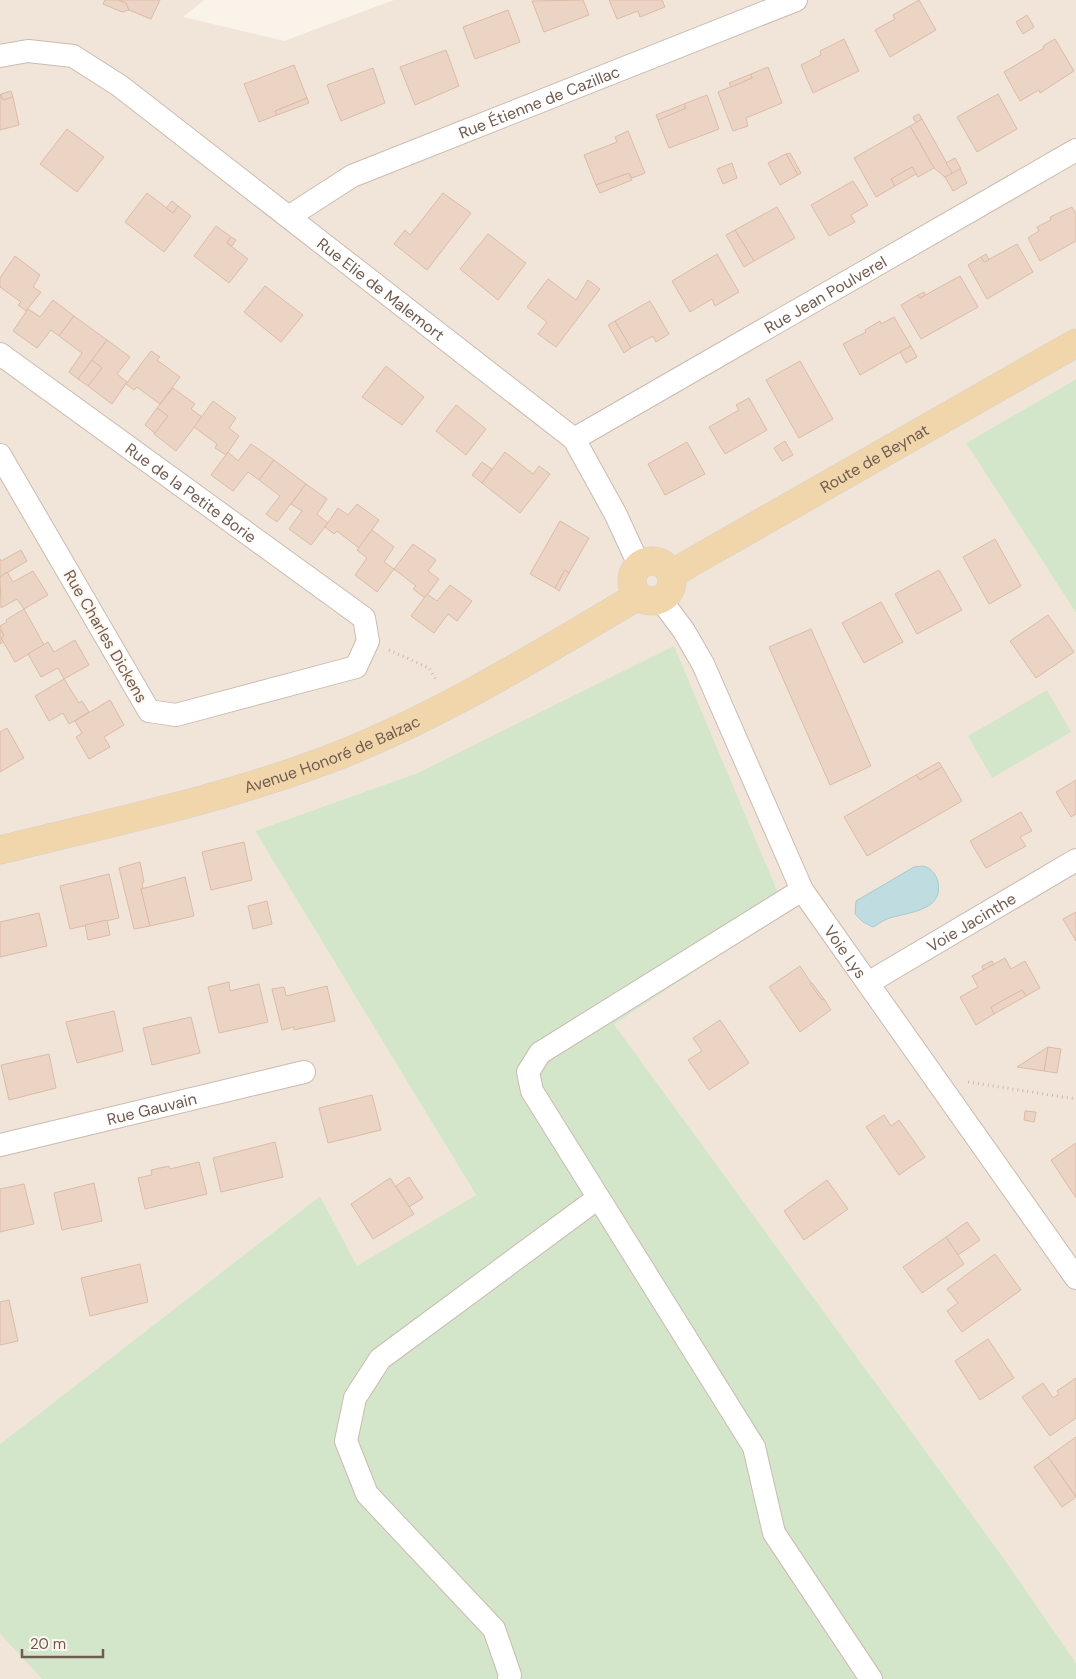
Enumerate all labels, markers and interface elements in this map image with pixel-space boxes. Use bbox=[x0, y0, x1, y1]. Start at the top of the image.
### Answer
street label: Rue Étienne de Cazillac bbox=[455, 61, 623, 144]
street label: Rue Elie de Malemort bbox=[313, 233, 449, 345]
street label: Rue Jean Poulverel bbox=[761, 251, 891, 338]
street label: Route de Beynat bbox=[816, 419, 933, 498]
street label: Rue de la Petite Borie bbox=[121, 438, 261, 548]
street label: Rue Charles Dickens bbox=[59, 566, 152, 706]
street label: Avenue Honoré de Balzac bbox=[242, 711, 424, 798]
street label: Voie Jacinthe bbox=[923, 888, 1020, 957]
street label: Voie Lys bbox=[819, 921, 871, 983]
street label: Rue Gauvain bbox=[105, 1088, 199, 1130]
scale bar bbox=[22, 1626, 104, 1658]
text: 20 m bbox=[30, 1634, 66, 1654]

